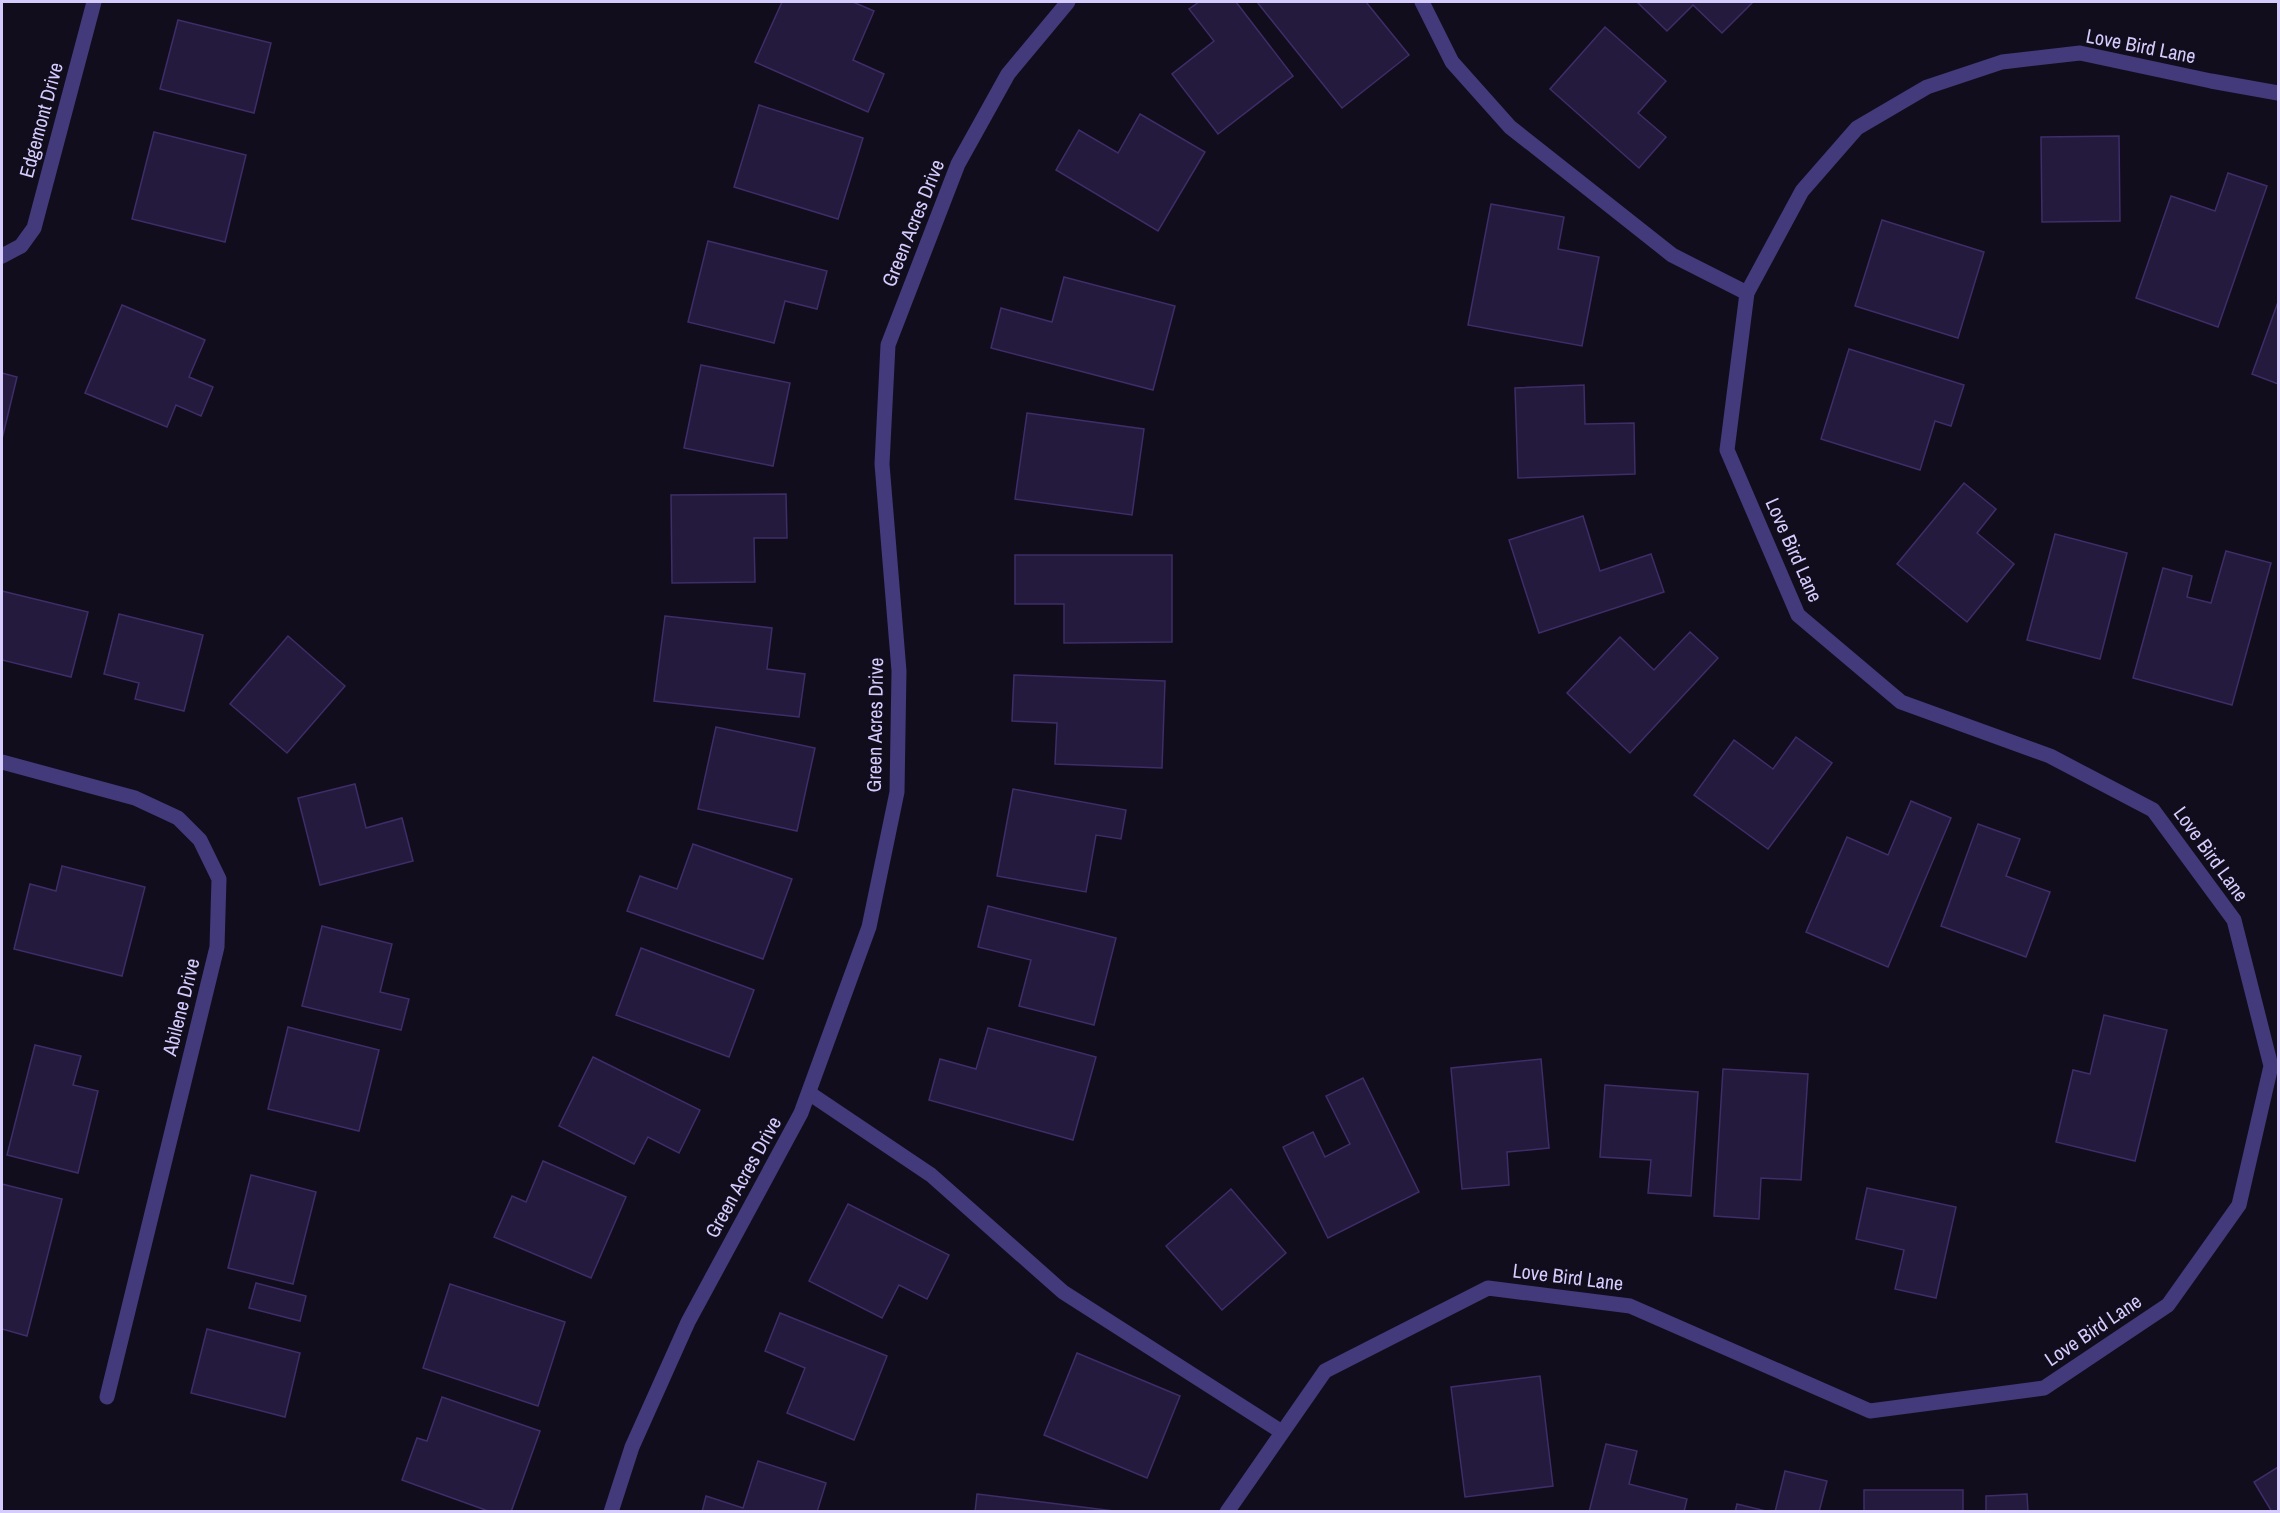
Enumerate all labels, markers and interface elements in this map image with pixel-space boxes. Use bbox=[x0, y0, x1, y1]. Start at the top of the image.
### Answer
street label: Love Bird Lane bbox=[2084, 22, 2198, 69]
street label: Edgemont Drive bbox=[12, 59, 69, 181]
street label: Green Acres Drive bbox=[875, 155, 950, 290]
street label: Love Bird Lane bbox=[1759, 493, 1829, 606]
street label: Green Acres Drive bbox=[860, 657, 889, 793]
street label: Love Bird Lane bbox=[2168, 801, 2255, 907]
street label: Abilene Drive bbox=[155, 955, 206, 1059]
street label: Green Acres Drive bbox=[698, 1111, 787, 1242]
street label: Love Bird Lane bbox=[1511, 1256, 1625, 1297]
street label: Love Bird Lane bbox=[2039, 1287, 2146, 1372]

